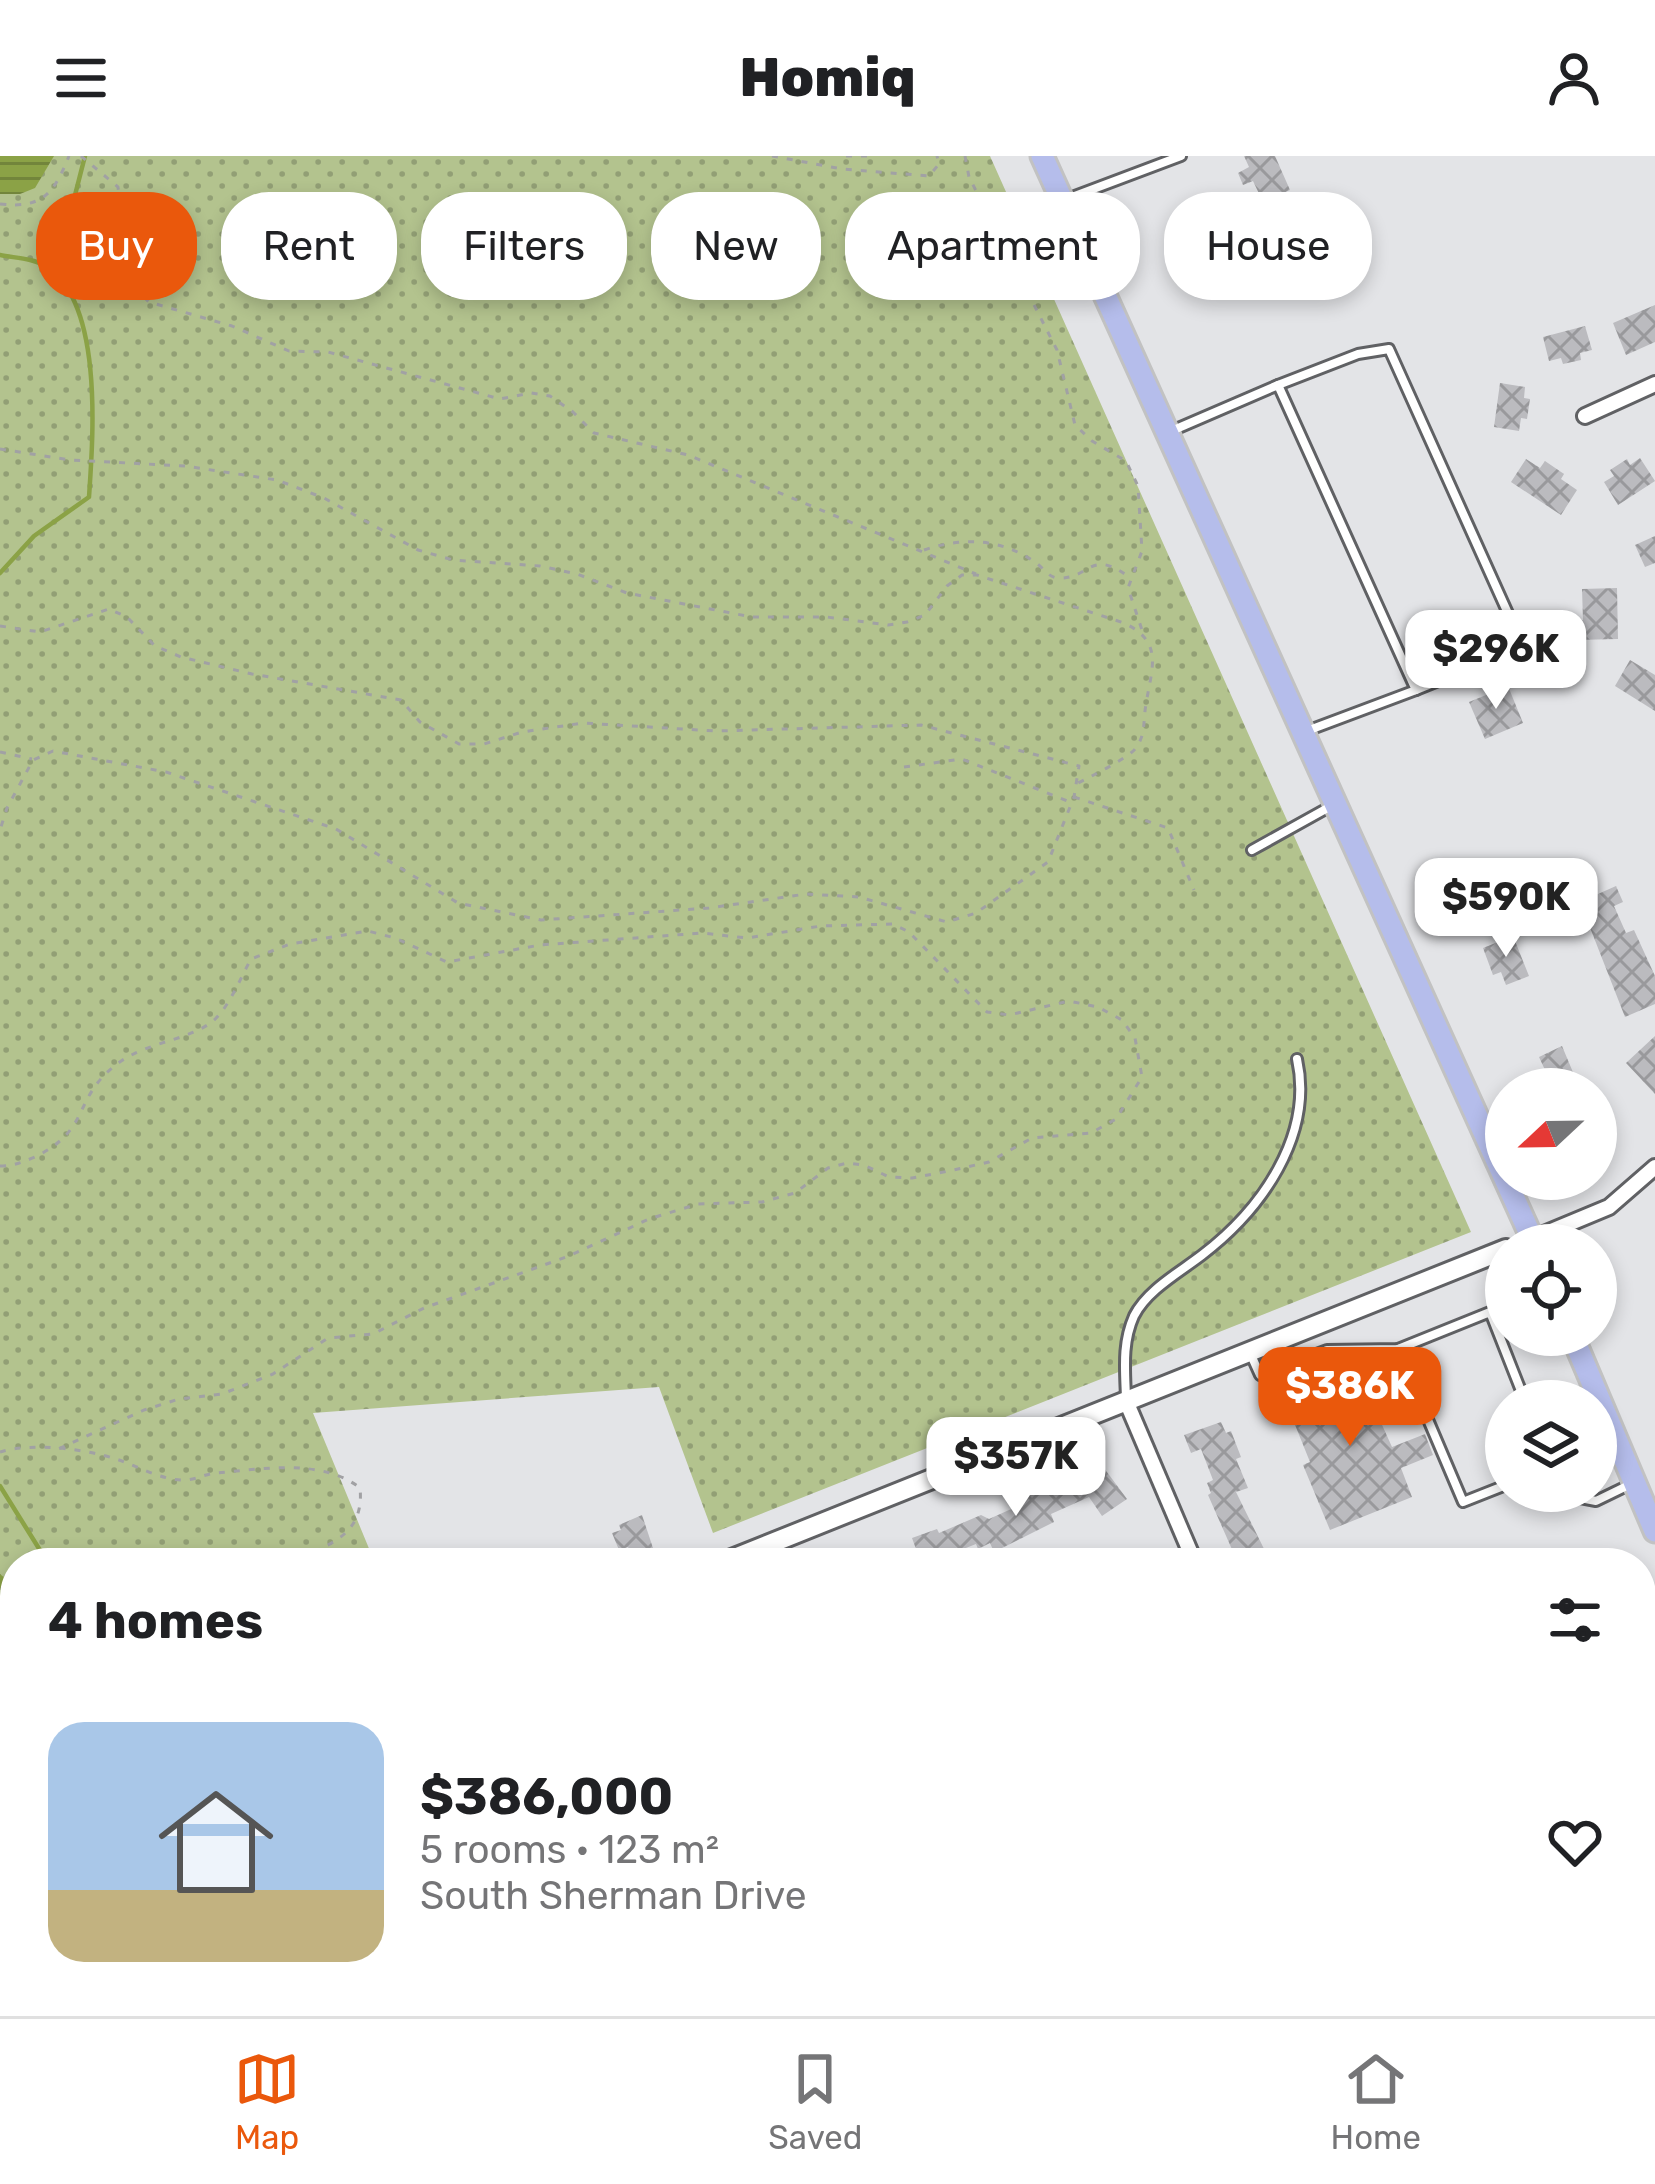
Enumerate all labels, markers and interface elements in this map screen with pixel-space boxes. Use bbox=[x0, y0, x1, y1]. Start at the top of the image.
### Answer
icon: menu bbox=[48, 45, 114, 111]
icon: person bbox=[1541, 45, 1607, 111]
text: Homiq bbox=[739, 46, 916, 110]
chip: Buy bbox=[36, 192, 197, 300]
chip: Rent bbox=[221, 192, 397, 300]
chip: Filters bbox=[421, 192, 627, 300]
chip: New bbox=[651, 192, 821, 300]
chip: Apartment bbox=[845, 192, 1140, 300]
chip: House bbox=[1164, 192, 1372, 300]
pin: $296K bbox=[1412, 610, 1580, 712]
text: $296K bbox=[1432, 626, 1560, 672]
pin: $590K bbox=[1422, 858, 1590, 960]
text: $590K bbox=[1442, 874, 1570, 920]
north arrow bbox=[1485, 1068, 1617, 1200]
map controls bbox=[1485, 1068, 1617, 1512]
button: locate bbox=[1485, 1224, 1617, 1356]
pin: $386K bbox=[1266, 1347, 1434, 1449]
text: $386K bbox=[1285, 1363, 1415, 1409]
button: layers bbox=[1485, 1380, 1617, 1512]
pin: $357K bbox=[932, 1417, 1100, 1519]
text: $357K bbox=[953, 1433, 1079, 1479]
icon: filters bbox=[1542, 1587, 1608, 1653]
text: 4 homes bbox=[48, 1590, 263, 1651]
text: $386,000 bbox=[420, 1766, 673, 1827]
icon: home bbox=[144, 1770, 288, 1914]
icon: heart bbox=[1542, 1809, 1608, 1875]
text: 5 rooms · 123 m² bbox=[420, 1827, 719, 1873]
text: South Sherman Drive bbox=[420, 1873, 807, 1919]
tab: Map bbox=[234, 2046, 300, 2157]
tab: Saved bbox=[768, 2046, 862, 2157]
tab: Home bbox=[1331, 2046, 1421, 2157]

